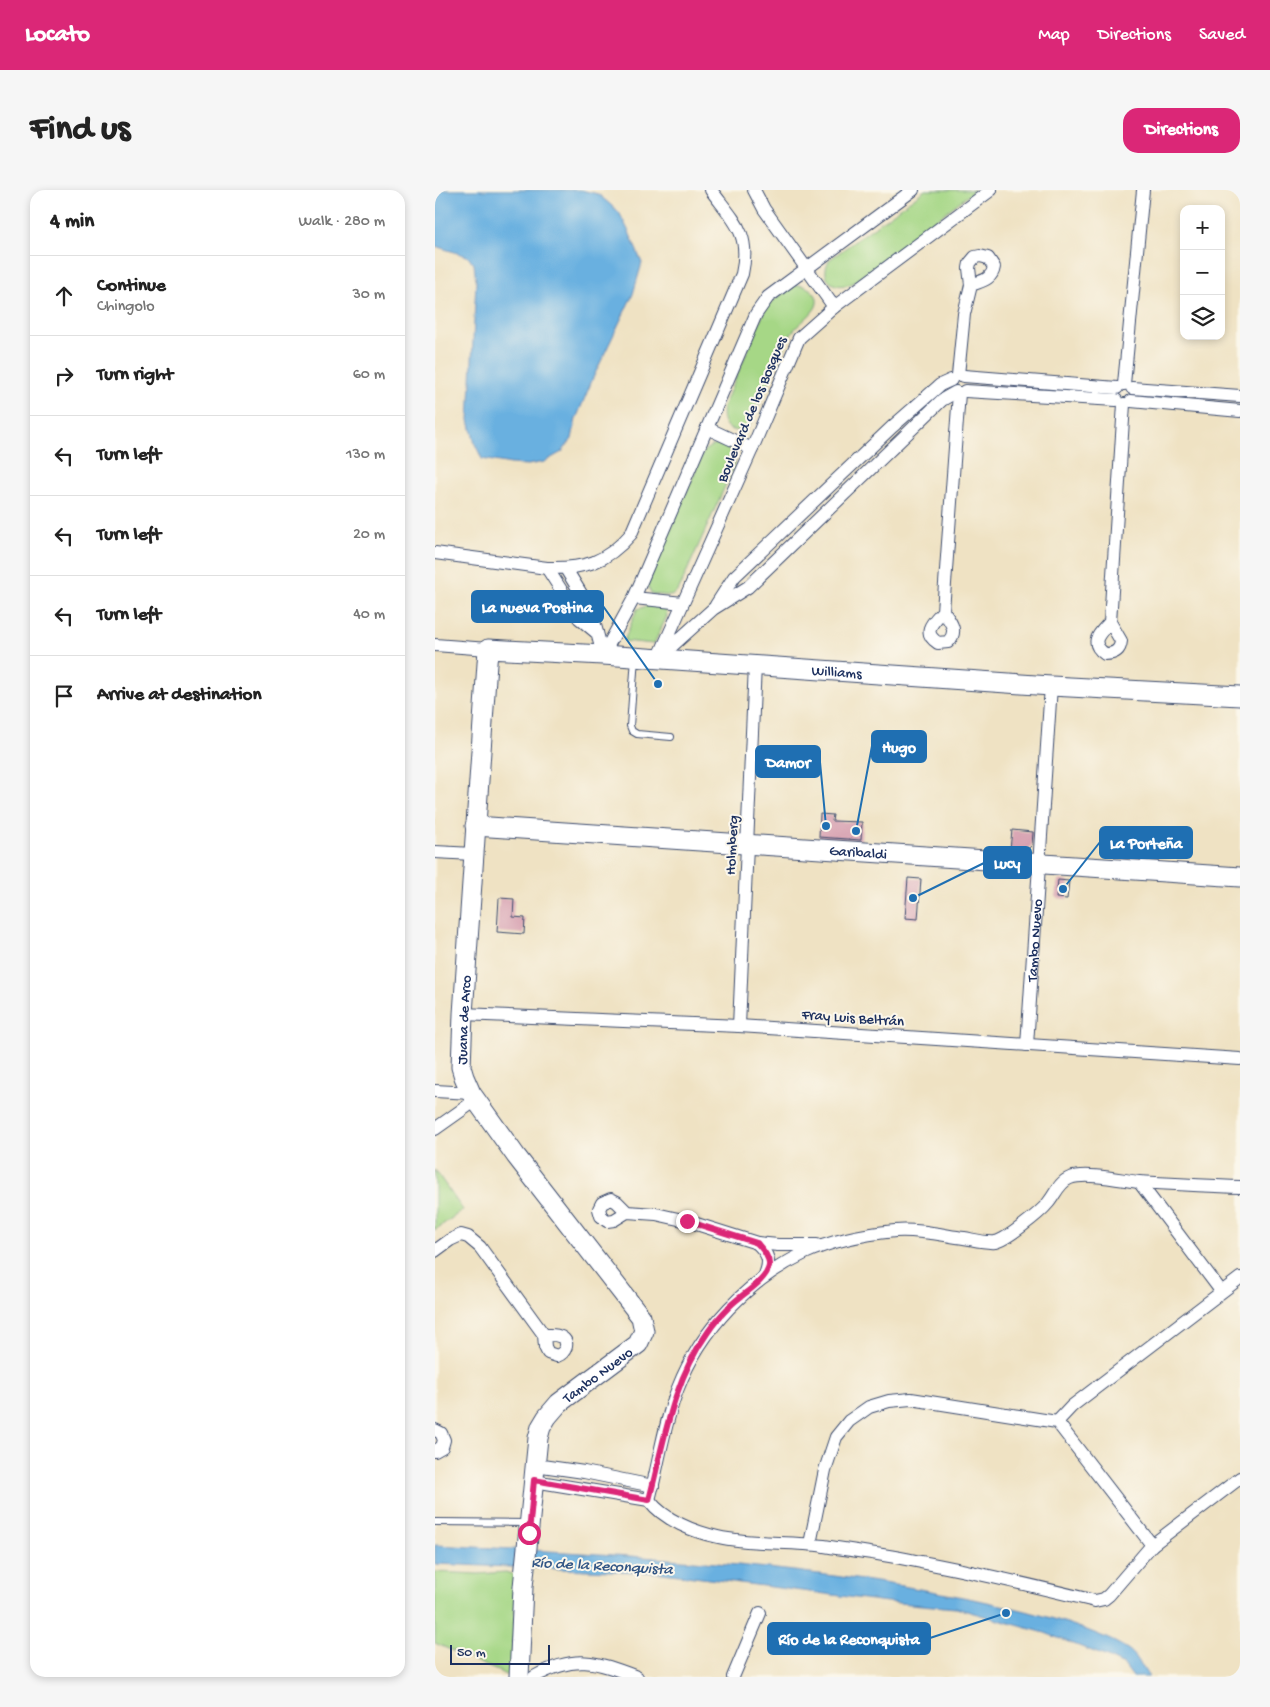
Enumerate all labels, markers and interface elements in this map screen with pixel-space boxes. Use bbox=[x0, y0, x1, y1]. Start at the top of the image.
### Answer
text: Locato bbox=[25, 21, 90, 50]
text: Map bbox=[1038, 25, 1070, 46]
text: Directions bbox=[1098, 25, 1171, 46]
text: Saved bbox=[1199, 25, 1245, 46]
button: Directions bbox=[1123, 108, 1240, 153]
text: Find us bbox=[30, 110, 130, 151]
map controls bbox=[1180, 205, 1225, 340]
button: + bbox=[1180, 205, 1225, 250]
text: 4 min bbox=[50, 210, 94, 235]
text: Walk · 280 m bbox=[298, 213, 385, 232]
button: − bbox=[1180, 250, 1225, 295]
text: Continue bbox=[97, 275, 166, 298]
icon: ahead bbox=[50, 282, 78, 310]
text: 30 m bbox=[352, 286, 385, 305]
button: layers bbox=[1180, 295, 1225, 340]
text: Chingolo bbox=[97, 298, 155, 317]
street label: Boulevard de los Bosques bbox=[714, 334, 792, 486]
icon: right bbox=[50, 362, 78, 390]
text: Turn right bbox=[97, 364, 173, 387]
text: 60 m bbox=[353, 366, 385, 385]
icon: left bbox=[50, 442, 78, 470]
text: Turn left bbox=[97, 444, 161, 467]
text: 130 m bbox=[346, 446, 385, 465]
icon: left bbox=[50, 522, 78, 550]
text: Turn left bbox=[97, 524, 161, 547]
text: 20 m bbox=[353, 526, 385, 545]
callout: La nueva Postina bbox=[472, 591, 603, 622]
text: La nueva Postina bbox=[481, 600, 594, 619]
icon: left bbox=[50, 602, 78, 630]
text: Turn left bbox=[97, 604, 161, 627]
text: 40 m bbox=[353, 606, 385, 625]
street label: Williams bbox=[811, 662, 863, 684]
icon: arrive bbox=[50, 682, 78, 710]
text: Arrive at destination bbox=[97, 684, 261, 707]
callout: Hugo bbox=[872, 731, 926, 762]
text: Hugo bbox=[882, 740, 917, 759]
callout: Damor bbox=[756, 746, 820, 777]
text: Damor bbox=[764, 755, 813, 774]
street label: Holmberg bbox=[722, 815, 744, 875]
callout: La Porteña bbox=[1100, 827, 1192, 858]
text: La Porteña bbox=[1110, 836, 1183, 855]
street label: Garibaldi bbox=[828, 843, 888, 864]
callout: Lucy bbox=[984, 847, 1031, 878]
text: Lucy bbox=[994, 856, 1020, 875]
street label: Tambo Nuevo bbox=[1024, 898, 1048, 983]
street label: Juana de Arco bbox=[454, 974, 477, 1065]
street label: Fray Luis Beltrán bbox=[800, 1006, 905, 1032]
route end bbox=[676, 1210, 699, 1233]
street label: Tambo Nuevo bbox=[559, 1344, 637, 1409]
route start bbox=[518, 1522, 541, 1545]
water label: Río de la Reconquista bbox=[531, 1554, 674, 1581]
callout: Río de la Reconquista bbox=[768, 1623, 930, 1654]
text: Río de la Reconquista bbox=[777, 1632, 921, 1651]
scale bar bbox=[450, 1642, 550, 1665]
text: 50 m bbox=[457, 1645, 486, 1662]

